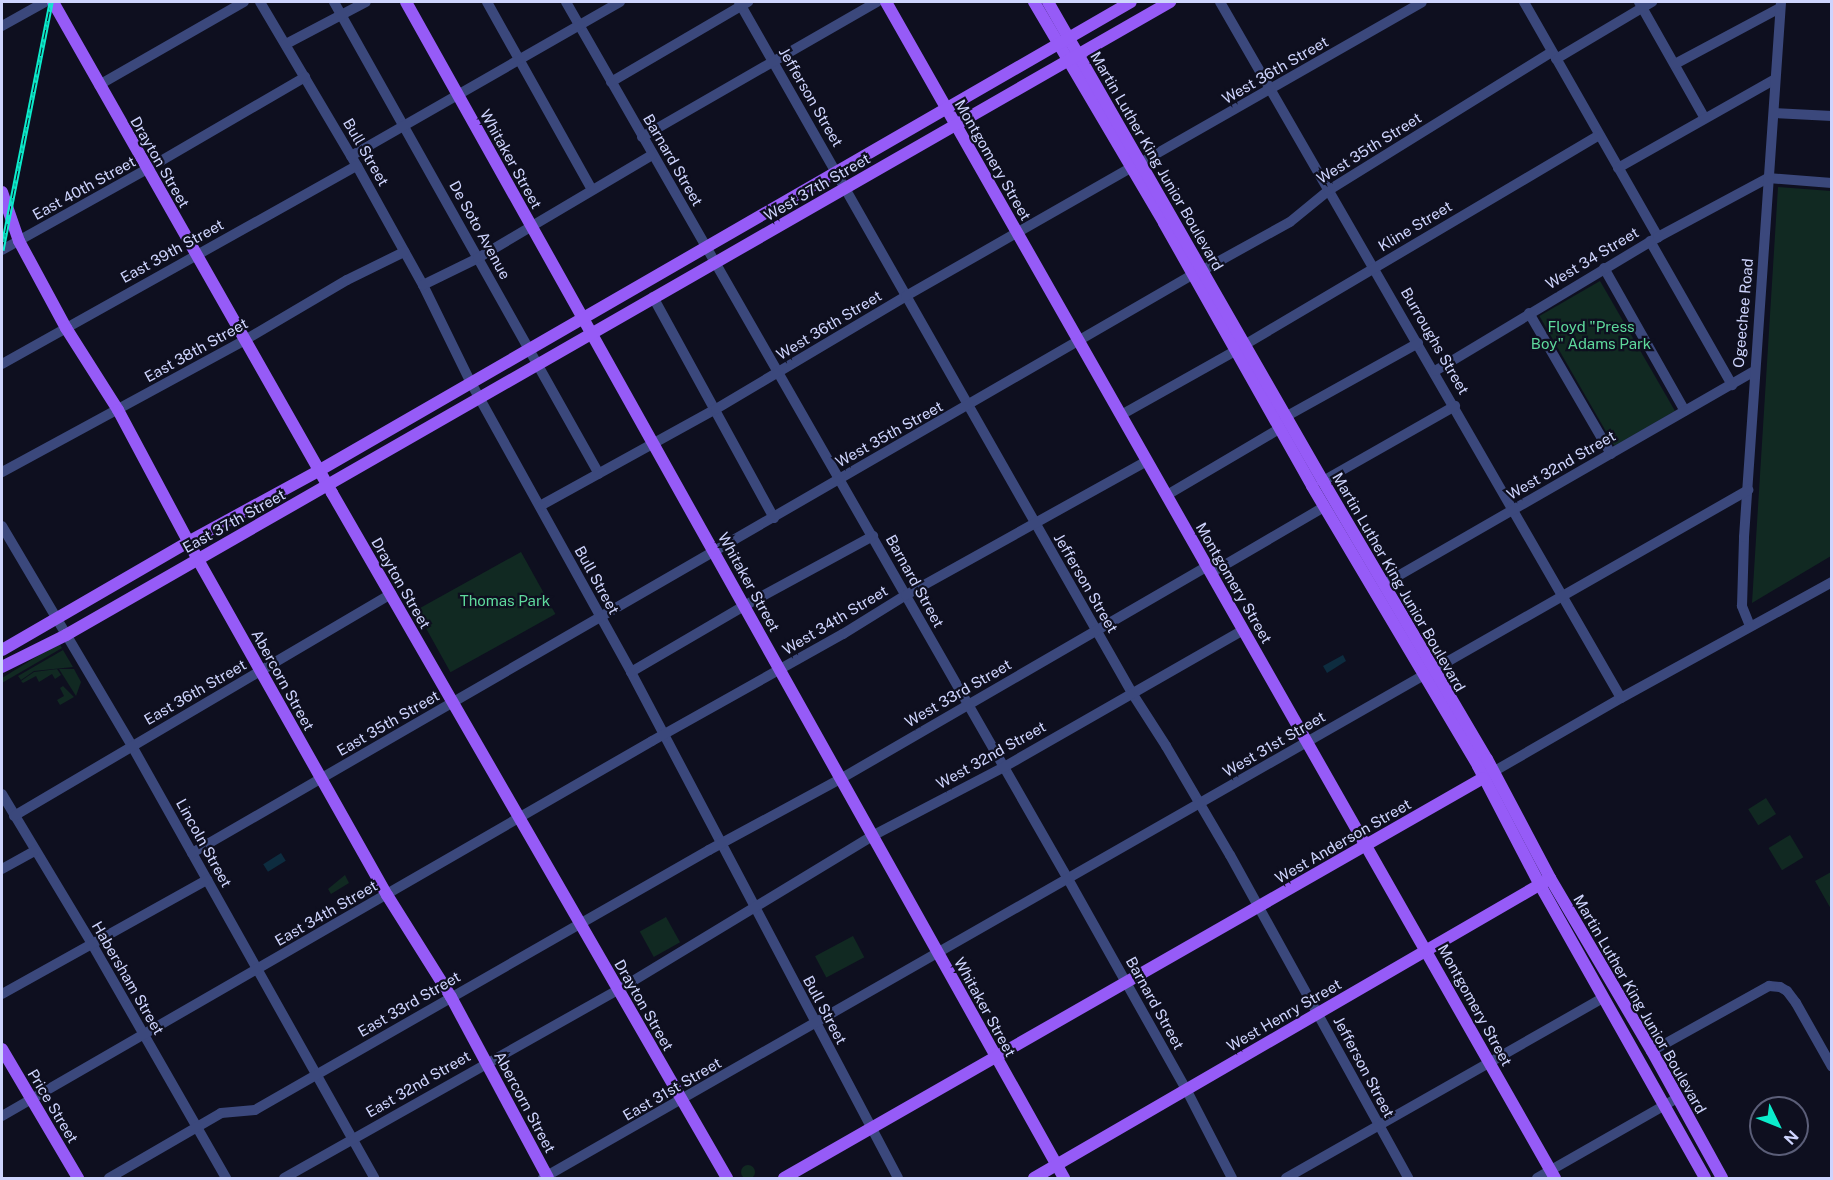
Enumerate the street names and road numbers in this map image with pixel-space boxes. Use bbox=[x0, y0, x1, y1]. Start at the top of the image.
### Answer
street label: West 36th Street bbox=[1219, 32, 1331, 108]
street label: Jefferson Street bbox=[775, 44, 847, 150]
street label: Martin Luther King Junior Boulevard bbox=[1087, 48, 1227, 274]
street label: Montgomery Street bbox=[951, 96, 1035, 224]
street label: Whitaker Street bbox=[476, 106, 546, 212]
street label: West 35th Street bbox=[1313, 109, 1425, 187]
street label: Barnard Street bbox=[639, 111, 707, 209]
street label: Drayton Street bbox=[127, 113, 193, 211]
street label: Bull Street bbox=[339, 115, 393, 189]
street label: West 37th Street bbox=[761, 149, 873, 225]
street label: East 40th Street bbox=[29, 152, 139, 224]
street label: De Soto Avenue bbox=[445, 178, 515, 282]
street label: Kline Street bbox=[1375, 197, 1455, 255]
street label: East 39th Street bbox=[117, 215, 227, 287]
street label: West 34 Street bbox=[1542, 223, 1642, 293]
street label: Ogeechee Road bbox=[1729, 257, 1757, 369]
street label: Burroughs Street bbox=[1397, 284, 1473, 398]
street label: West 36th Street bbox=[773, 286, 885, 364]
street label: East 38th Street bbox=[141, 314, 251, 386]
street label: West 35th Street bbox=[832, 397, 946, 471]
street label: West 32nd Street bbox=[1503, 427, 1619, 503]
street label: Martin Luther King Junior Boulevard bbox=[1329, 469, 1469, 695]
street label: East 37th Street bbox=[180, 485, 288, 557]
street label: Montgomery Street bbox=[1192, 519, 1276, 647]
street label: Whitaker Street bbox=[714, 529, 784, 635]
street label: Jefferson Street bbox=[1050, 530, 1122, 636]
street label: Barnard Street bbox=[882, 531, 948, 631]
street label: Drayton Street bbox=[368, 534, 434, 632]
street label: Bull Street bbox=[571, 543, 623, 617]
street label: West 34th Street bbox=[779, 581, 891, 659]
street label: Abercorn Street bbox=[248, 626, 318, 734]
street label: East 36th Street bbox=[141, 655, 249, 729]
street label: West 33rd Street bbox=[902, 655, 1014, 731]
street label: East 35th Street bbox=[334, 686, 442, 760]
street label: West 31st Street bbox=[1220, 707, 1328, 781]
street label: West 32nd Street bbox=[933, 717, 1049, 793]
street label: West Anderson Street bbox=[1272, 795, 1414, 887]
street label: Lincoln Street bbox=[172, 796, 236, 890]
street label: East 34th Street bbox=[272, 876, 380, 950]
street label: Martin Luther King Junior Boulevard bbox=[1570, 891, 1710, 1117]
street label: Habersham Street bbox=[88, 918, 168, 1038]
street label: Montgomery Street bbox=[1434, 941, 1516, 1069]
street label: Barnard Street bbox=[1122, 953, 1188, 1053]
street label: Whitaker Street bbox=[950, 954, 1020, 1060]
street label: Drayton Street bbox=[611, 956, 677, 1054]
street label: East 33rd Street bbox=[355, 967, 463, 1041]
street label: Bull Street bbox=[799, 973, 851, 1047]
street label: West Henry Street bbox=[1224, 975, 1344, 1055]
street label: Jefferson Street bbox=[1330, 1013, 1398, 1121]
street label: East 32nd Street bbox=[363, 1047, 473, 1121]
street label: Abercorn Street bbox=[491, 1048, 559, 1156]
street label: East 31st Street bbox=[620, 1054, 724, 1124]
street label: Price Street bbox=[24, 1066, 82, 1146]

